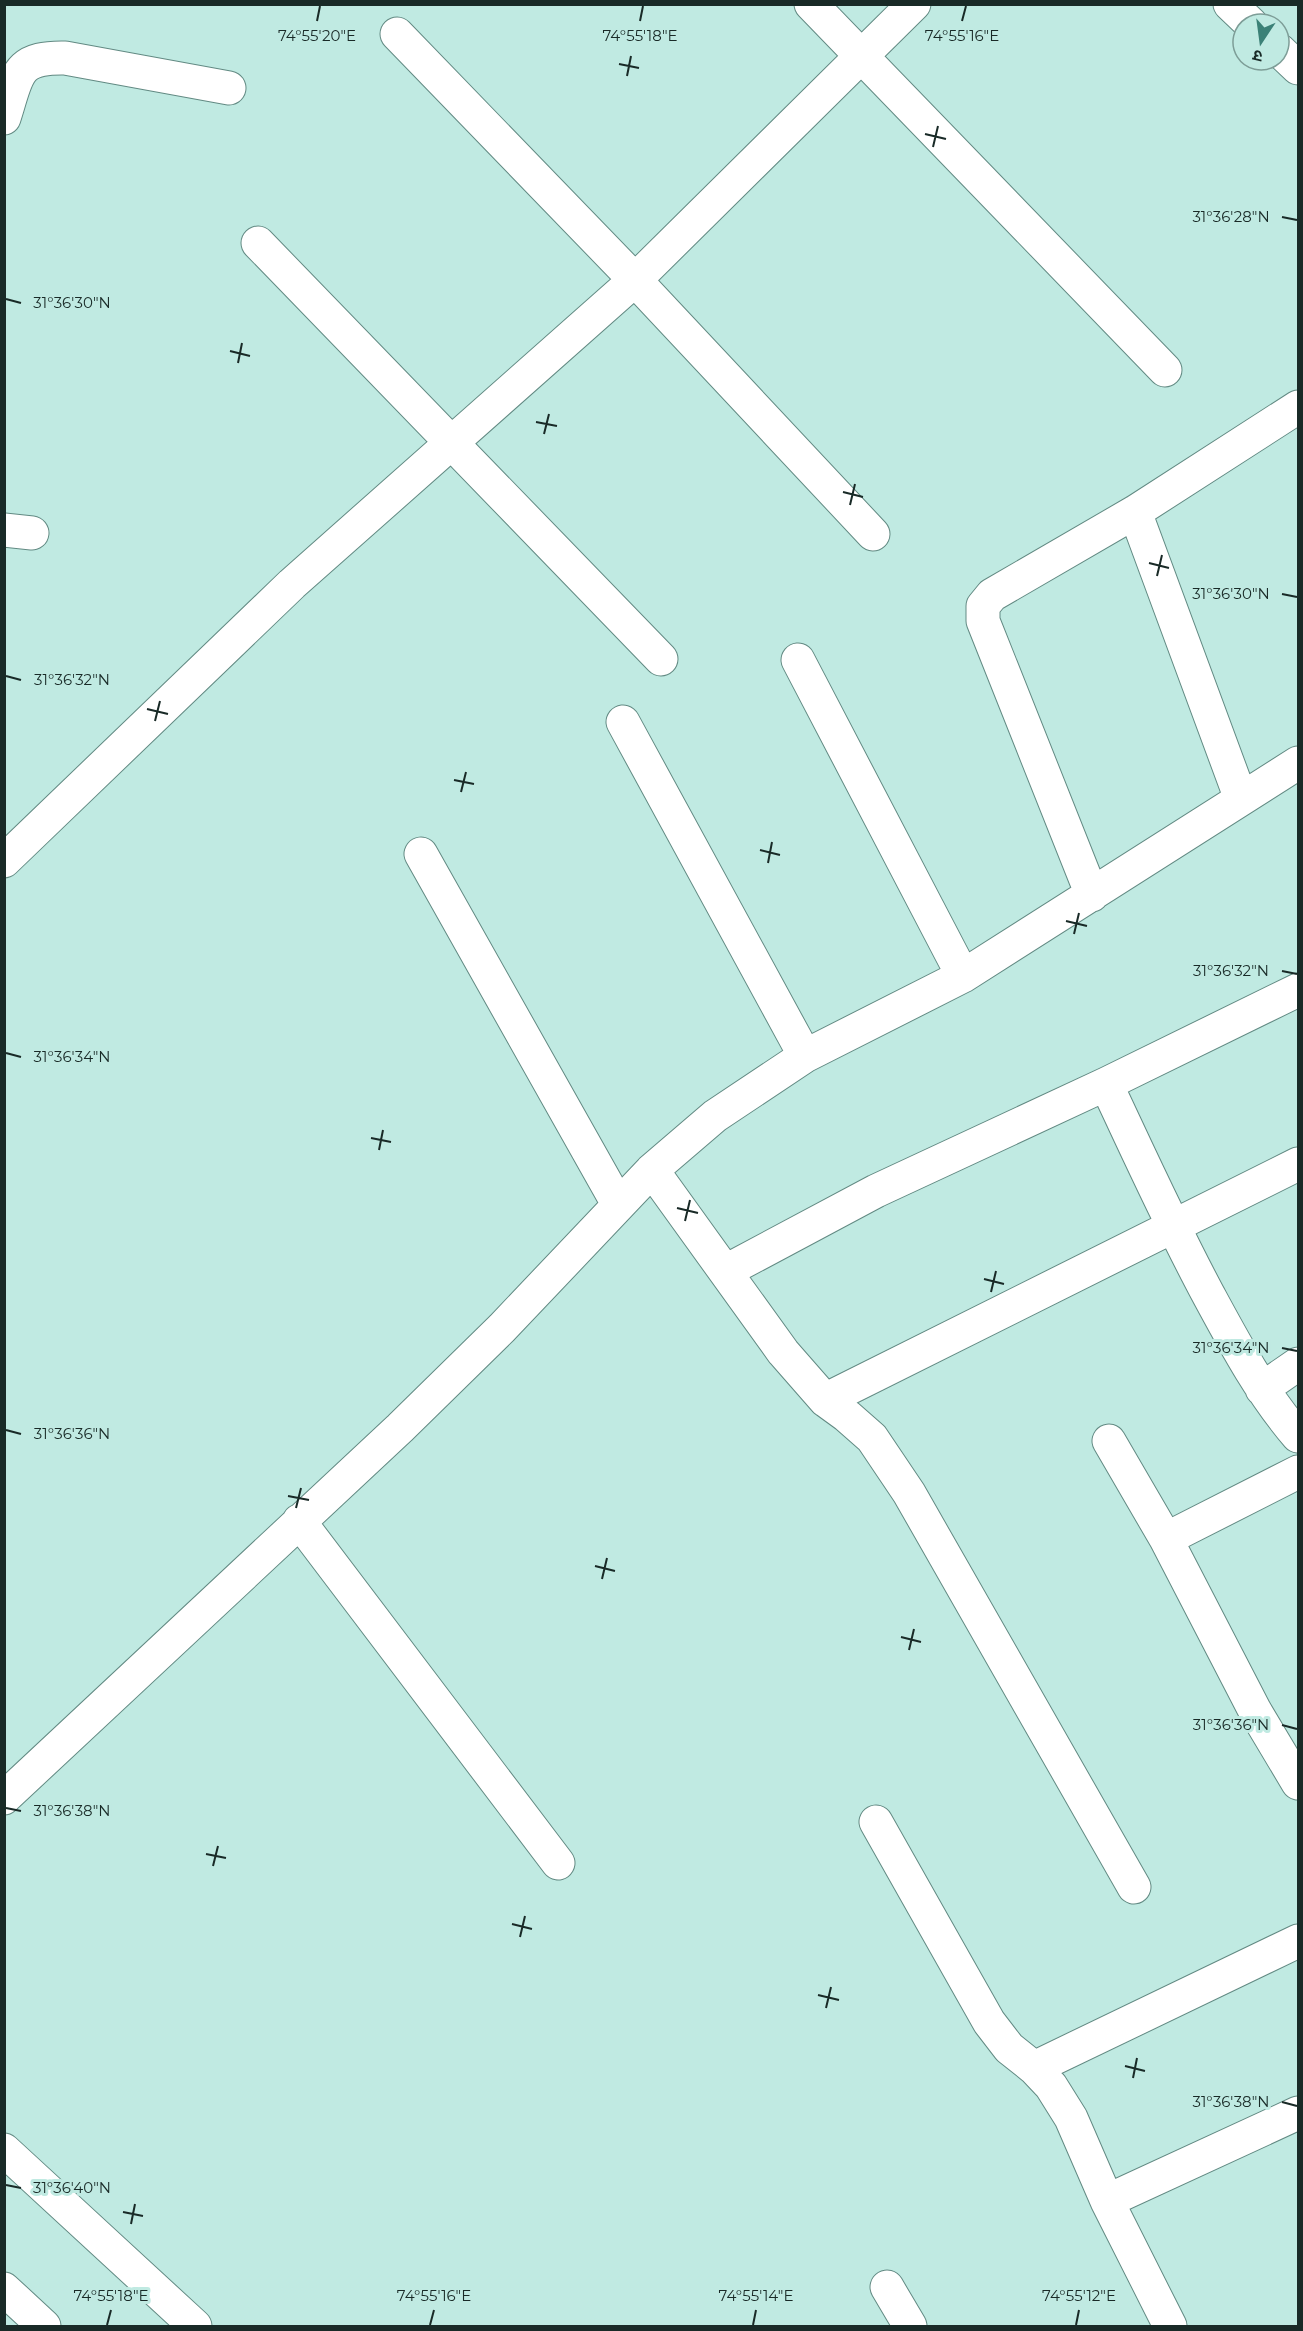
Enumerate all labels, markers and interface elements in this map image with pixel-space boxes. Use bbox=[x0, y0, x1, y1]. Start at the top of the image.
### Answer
north arrow bbox=[1231, 12, 1291, 72]
text: 74°55'20"E bbox=[278, 26, 356, 45]
text: 74°55'18"E bbox=[602, 26, 678, 45]
text: 74°55'16"E bbox=[925, 26, 999, 45]
text: उ bbox=[1250, 46, 1264, 66]
text: 31°36'28"N bbox=[1192, 207, 1270, 226]
text: 31°36'30"N bbox=[33, 293, 111, 312]
text: 31°36'30"N bbox=[1192, 584, 1270, 603]
text: 31°36'32"N bbox=[34, 670, 110, 689]
text: 31°36'32"N bbox=[1193, 961, 1269, 980]
text: 31°36'34"N bbox=[34, 1047, 110, 1066]
text: 31°36'34"N bbox=[1193, 1338, 1269, 1357]
text: 31°36'36"N bbox=[34, 1424, 110, 1443]
text: 31°36'36"N bbox=[1193, 1715, 1269, 1734]
text: 31°36'38"N bbox=[33, 1801, 111, 1820]
text: 31°36'38"N bbox=[1192, 2092, 1270, 2111]
text: 31°36'40"N bbox=[33, 2178, 111, 2197]
text: 74°55'18"E bbox=[73, 2286, 149, 2305]
text: 74°55'16"E bbox=[397, 2286, 471, 2305]
text: 74°55'14"E bbox=[719, 2286, 793, 2305]
text: 74°55'12"E bbox=[1042, 2286, 1116, 2305]

